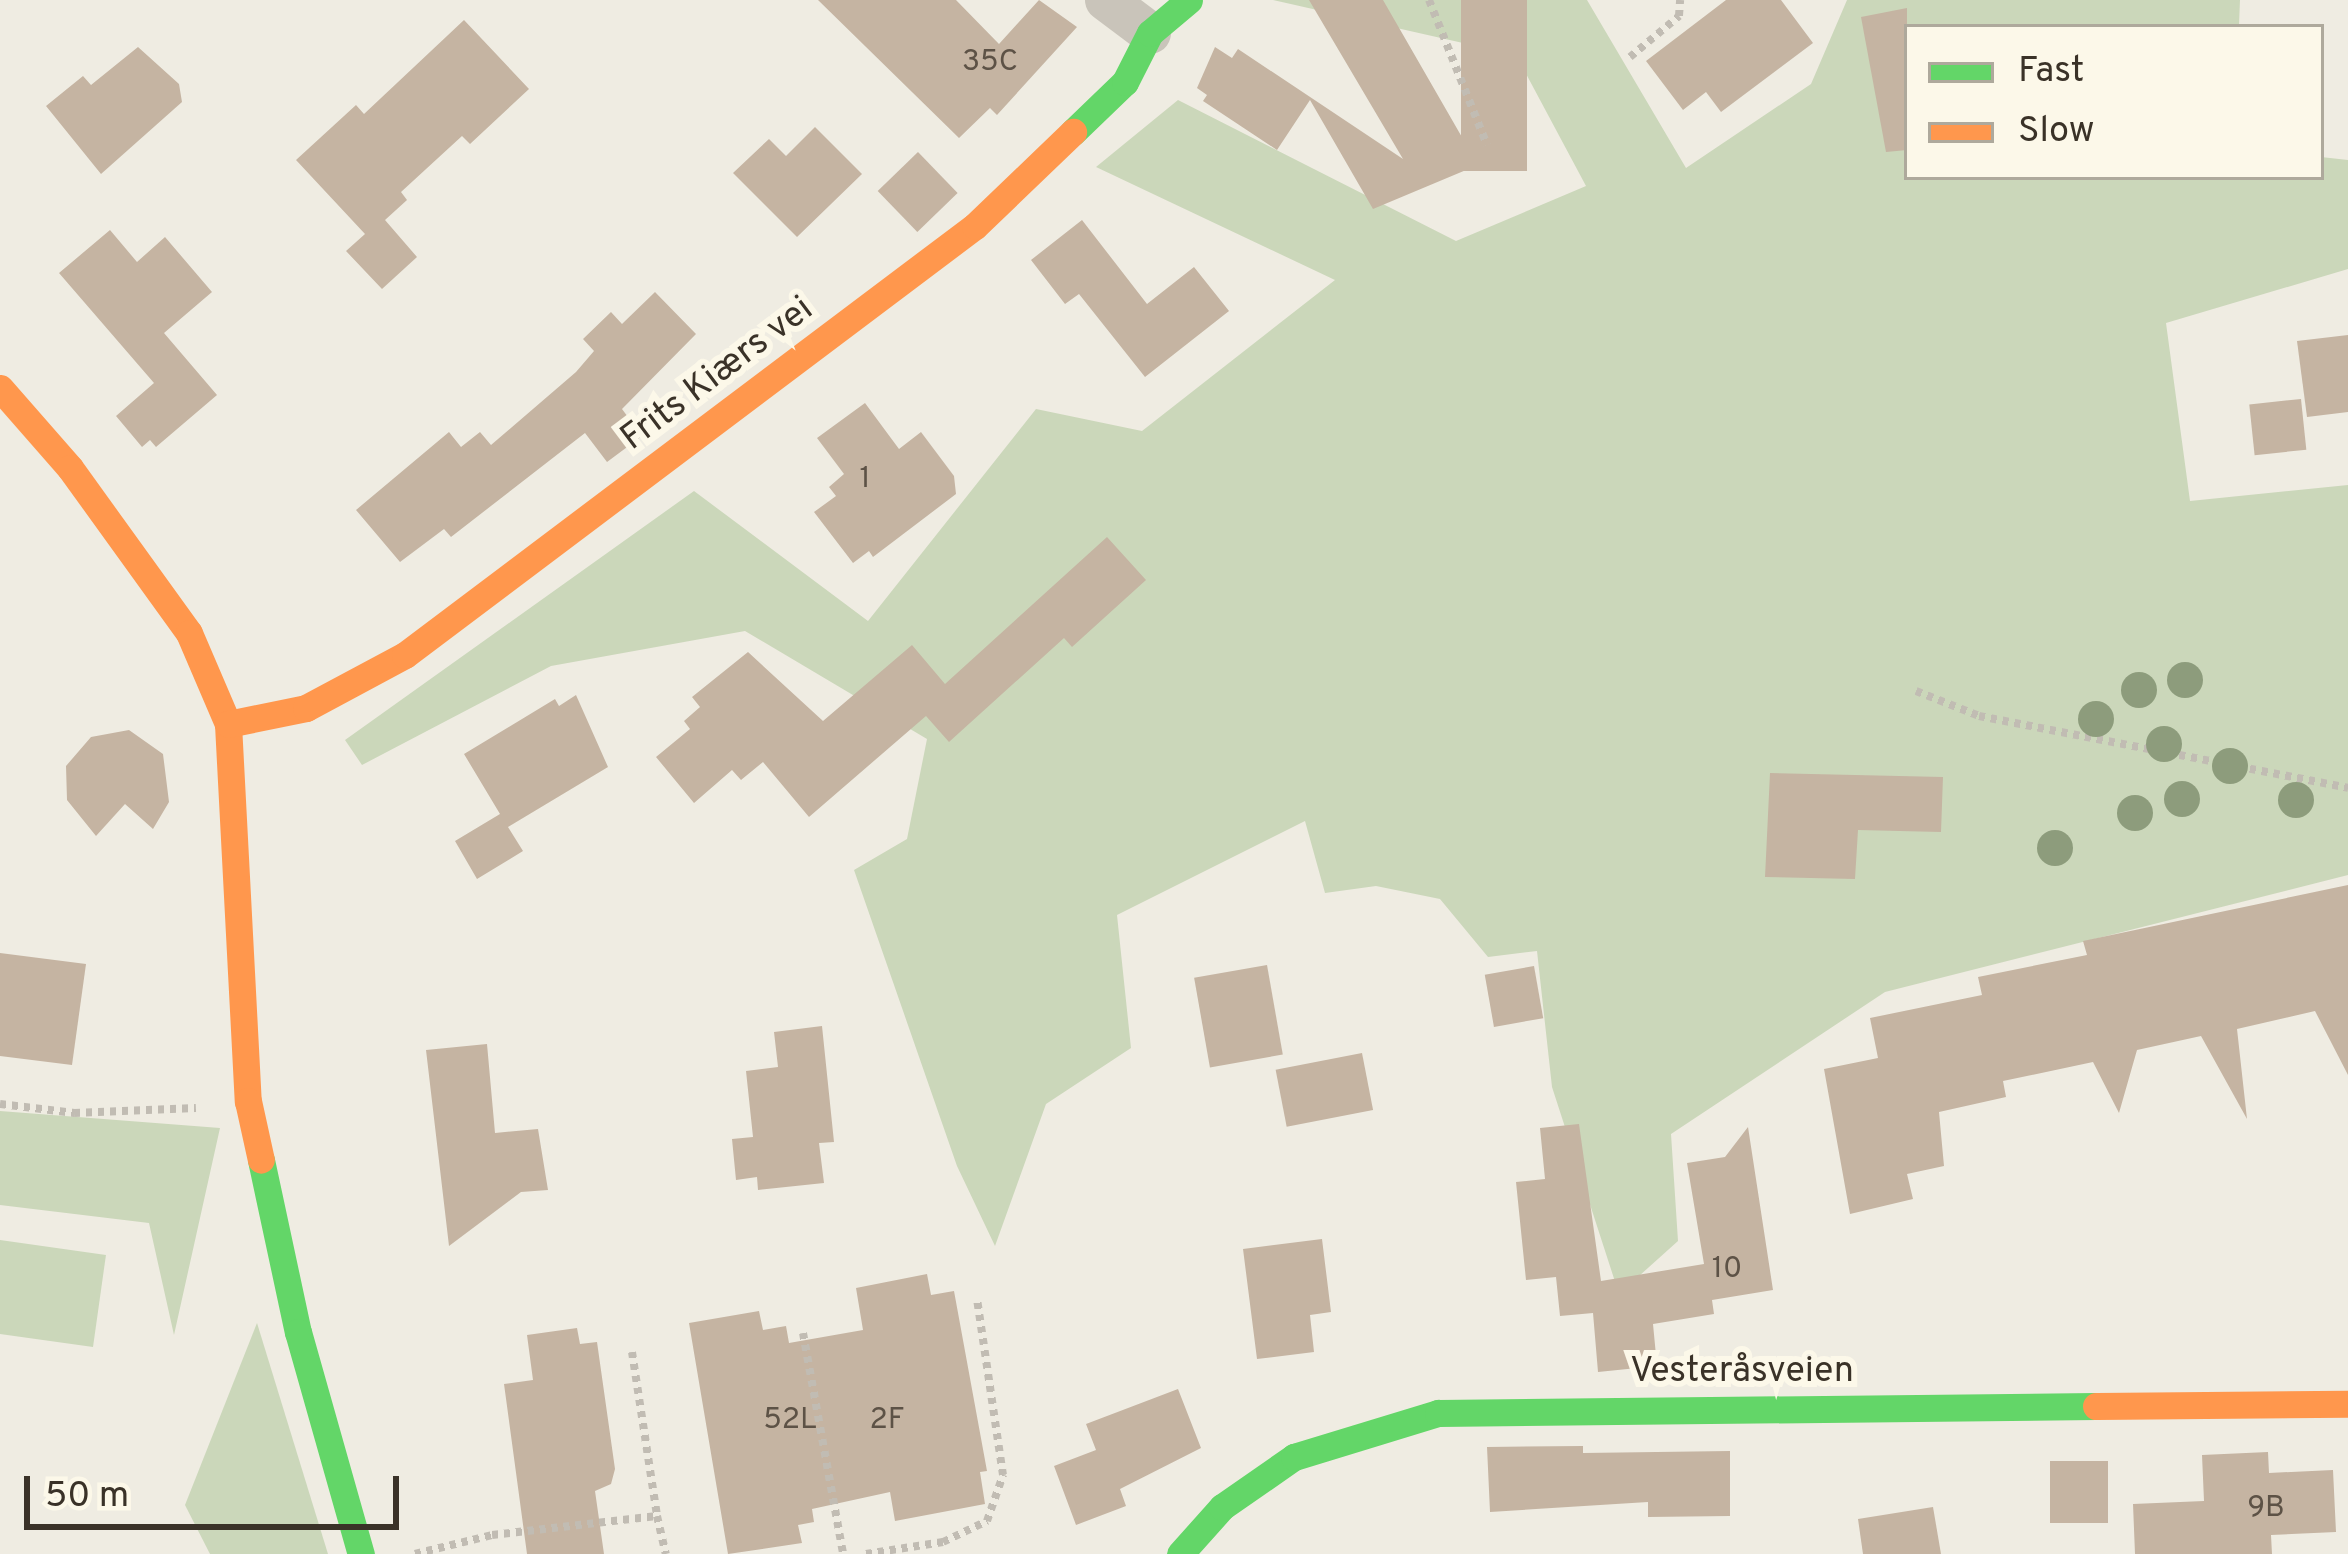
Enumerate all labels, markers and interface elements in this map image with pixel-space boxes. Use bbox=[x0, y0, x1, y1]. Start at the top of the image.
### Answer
legend bbox=[1904, 24, 2324, 180]
house number: 35C bbox=[962, 45, 1018, 81]
text: Fast bbox=[2018, 49, 2084, 95]
text: Slow bbox=[2018, 109, 2094, 155]
street label: Frits Kiærs vei bbox=[614, 289, 822, 461]
house number: 1 bbox=[859, 462, 871, 498]
house number: 10 bbox=[1712, 1252, 1742, 1288]
street label: Vesteråsveien bbox=[1630, 1351, 1854, 1395]
house number: 52L bbox=[763, 1403, 817, 1439]
house number: 2F bbox=[869, 1403, 905, 1439]
scale bar bbox=[30, 1452, 405, 1526]
text: 50 m bbox=[45, 1474, 129, 1520]
house number: 9B bbox=[2247, 1491, 2285, 1527]

